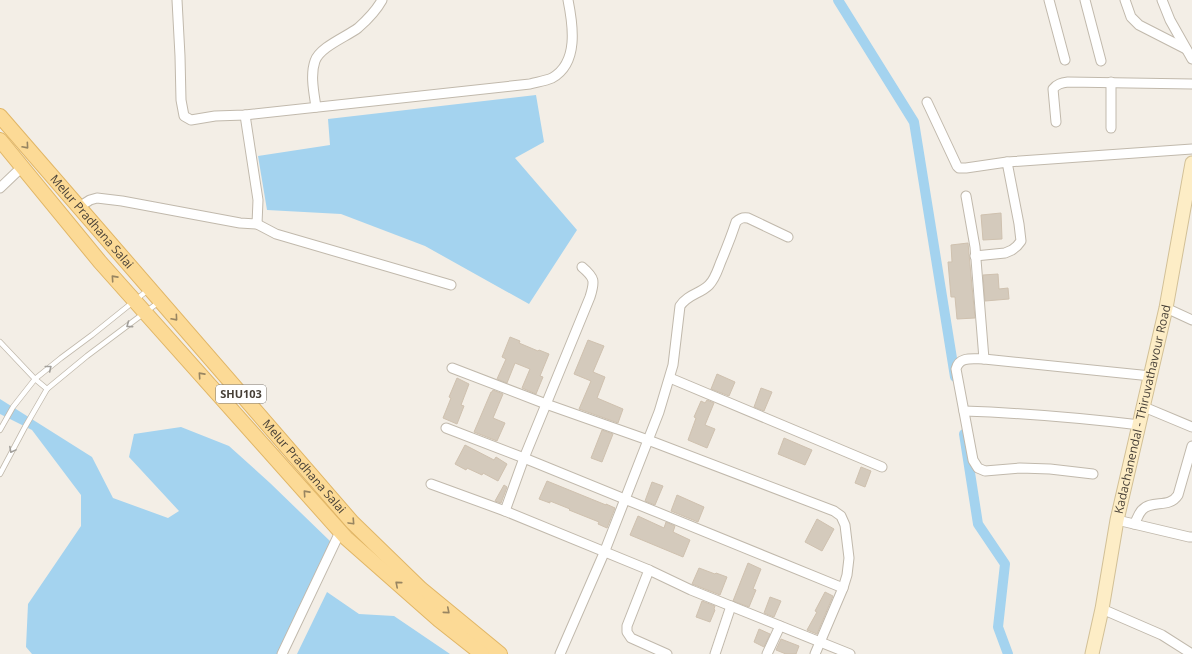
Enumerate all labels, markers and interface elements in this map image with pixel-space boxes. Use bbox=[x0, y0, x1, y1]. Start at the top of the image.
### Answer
one-way arrow bbox=[21, 141, 28, 149]
street label: Melur Pradhana Salai bbox=[47, 171, 138, 272]
one-way arrow bbox=[112, 275, 119, 283]
street label: Kadachanendal - Thiruvathavour Road bbox=[1110, 303, 1174, 515]
one-way arrow bbox=[170, 313, 178, 321]
one-way arrow bbox=[127, 320, 134, 327]
one-way arrow bbox=[44, 365, 51, 372]
one-way arrow bbox=[198, 373, 205, 380]
road number: SHU103 bbox=[216, 385, 266, 403]
street label: Melur Pradhana Salai bbox=[259, 416, 350, 517]
one-way arrow bbox=[9, 446, 17, 453]
one-way arrow bbox=[303, 490, 311, 498]
one-way arrow bbox=[347, 517, 355, 525]
one-way arrow bbox=[396, 582, 403, 589]
one-way arrow bbox=[442, 606, 450, 613]

